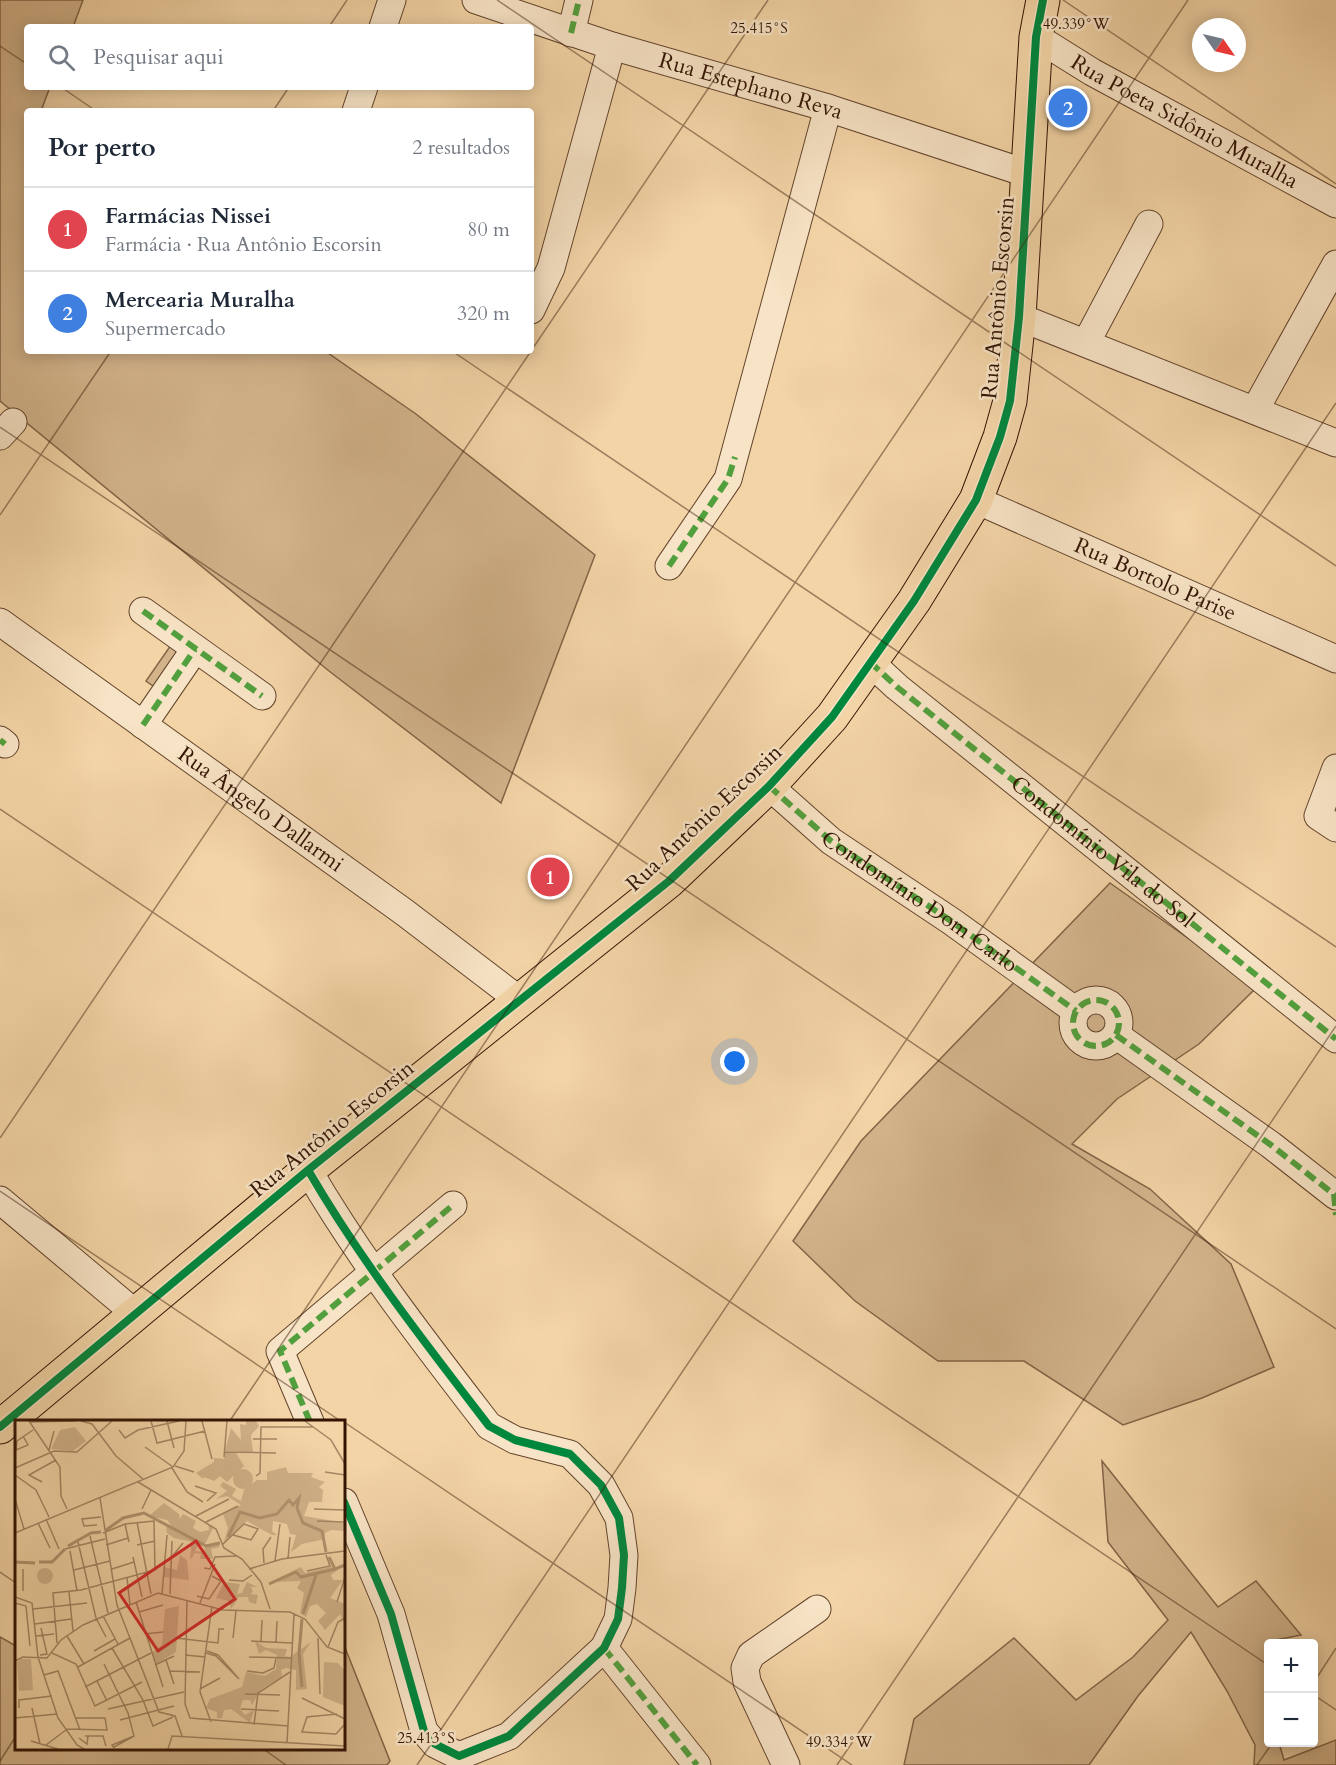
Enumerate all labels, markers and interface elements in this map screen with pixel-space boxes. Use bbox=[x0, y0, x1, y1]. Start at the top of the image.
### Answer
text: 49.339°W bbox=[1043, 14, 1110, 34]
text: 25.415°S bbox=[730, 18, 788, 38]
north arrow bbox=[1192, 18, 1246, 72]
search box bbox=[24, 24, 534, 90]
icon: search bbox=[45, 41, 78, 74]
text: Pesquisar aqui bbox=[93, 42, 224, 72]
street label: Rua Estephano Reva bbox=[655, 45, 847, 127]
street label: Rua Poeta Sidônio Muralha bbox=[1065, 47, 1304, 196]
pin: 2 bbox=[1048, 86, 1088, 130]
text: Por perto bbox=[48, 130, 156, 165]
text: 2 resultados bbox=[412, 134, 510, 161]
street label: Rua Antônio Escorsin bbox=[974, 195, 1022, 400]
text: Farmácias Nissei bbox=[105, 201, 271, 231]
text: 1 bbox=[62, 216, 73, 243]
text: 80 m bbox=[467, 216, 510, 243]
text: Farmácia · Rua Antônio Escorsin bbox=[105, 231, 382, 258]
text: Mercearia Muralha bbox=[105, 285, 295, 315]
text: 2 bbox=[62, 300, 73, 327]
text: 320 m bbox=[457, 300, 510, 327]
text: Supermercado bbox=[105, 315, 226, 342]
street label: Rua Bortolo Parise bbox=[1070, 530, 1241, 628]
street label: Rua Antônio Escorsin bbox=[619, 737, 789, 898]
street label: Rua Ângelo Dallarmi bbox=[172, 739, 350, 879]
street label: Condomínio Vila do Sol bbox=[1004, 769, 1201, 935]
street label: Condomínio Dom Carlo bbox=[814, 824, 1024, 979]
pin: 1 bbox=[530, 854, 570, 900]
your location bbox=[720, 1047, 749, 1076]
street label: Rua Antônio Escorsin bbox=[244, 1053, 421, 1205]
inset map bbox=[15, 1420, 345, 1750]
map controls bbox=[1264, 1639, 1318, 1747]
button: + bbox=[1264, 1639, 1318, 1693]
button: − bbox=[1264, 1693, 1318, 1747]
text: 25.413°S bbox=[397, 1728, 455, 1748]
text: 49.334°W bbox=[806, 1732, 873, 1752]

